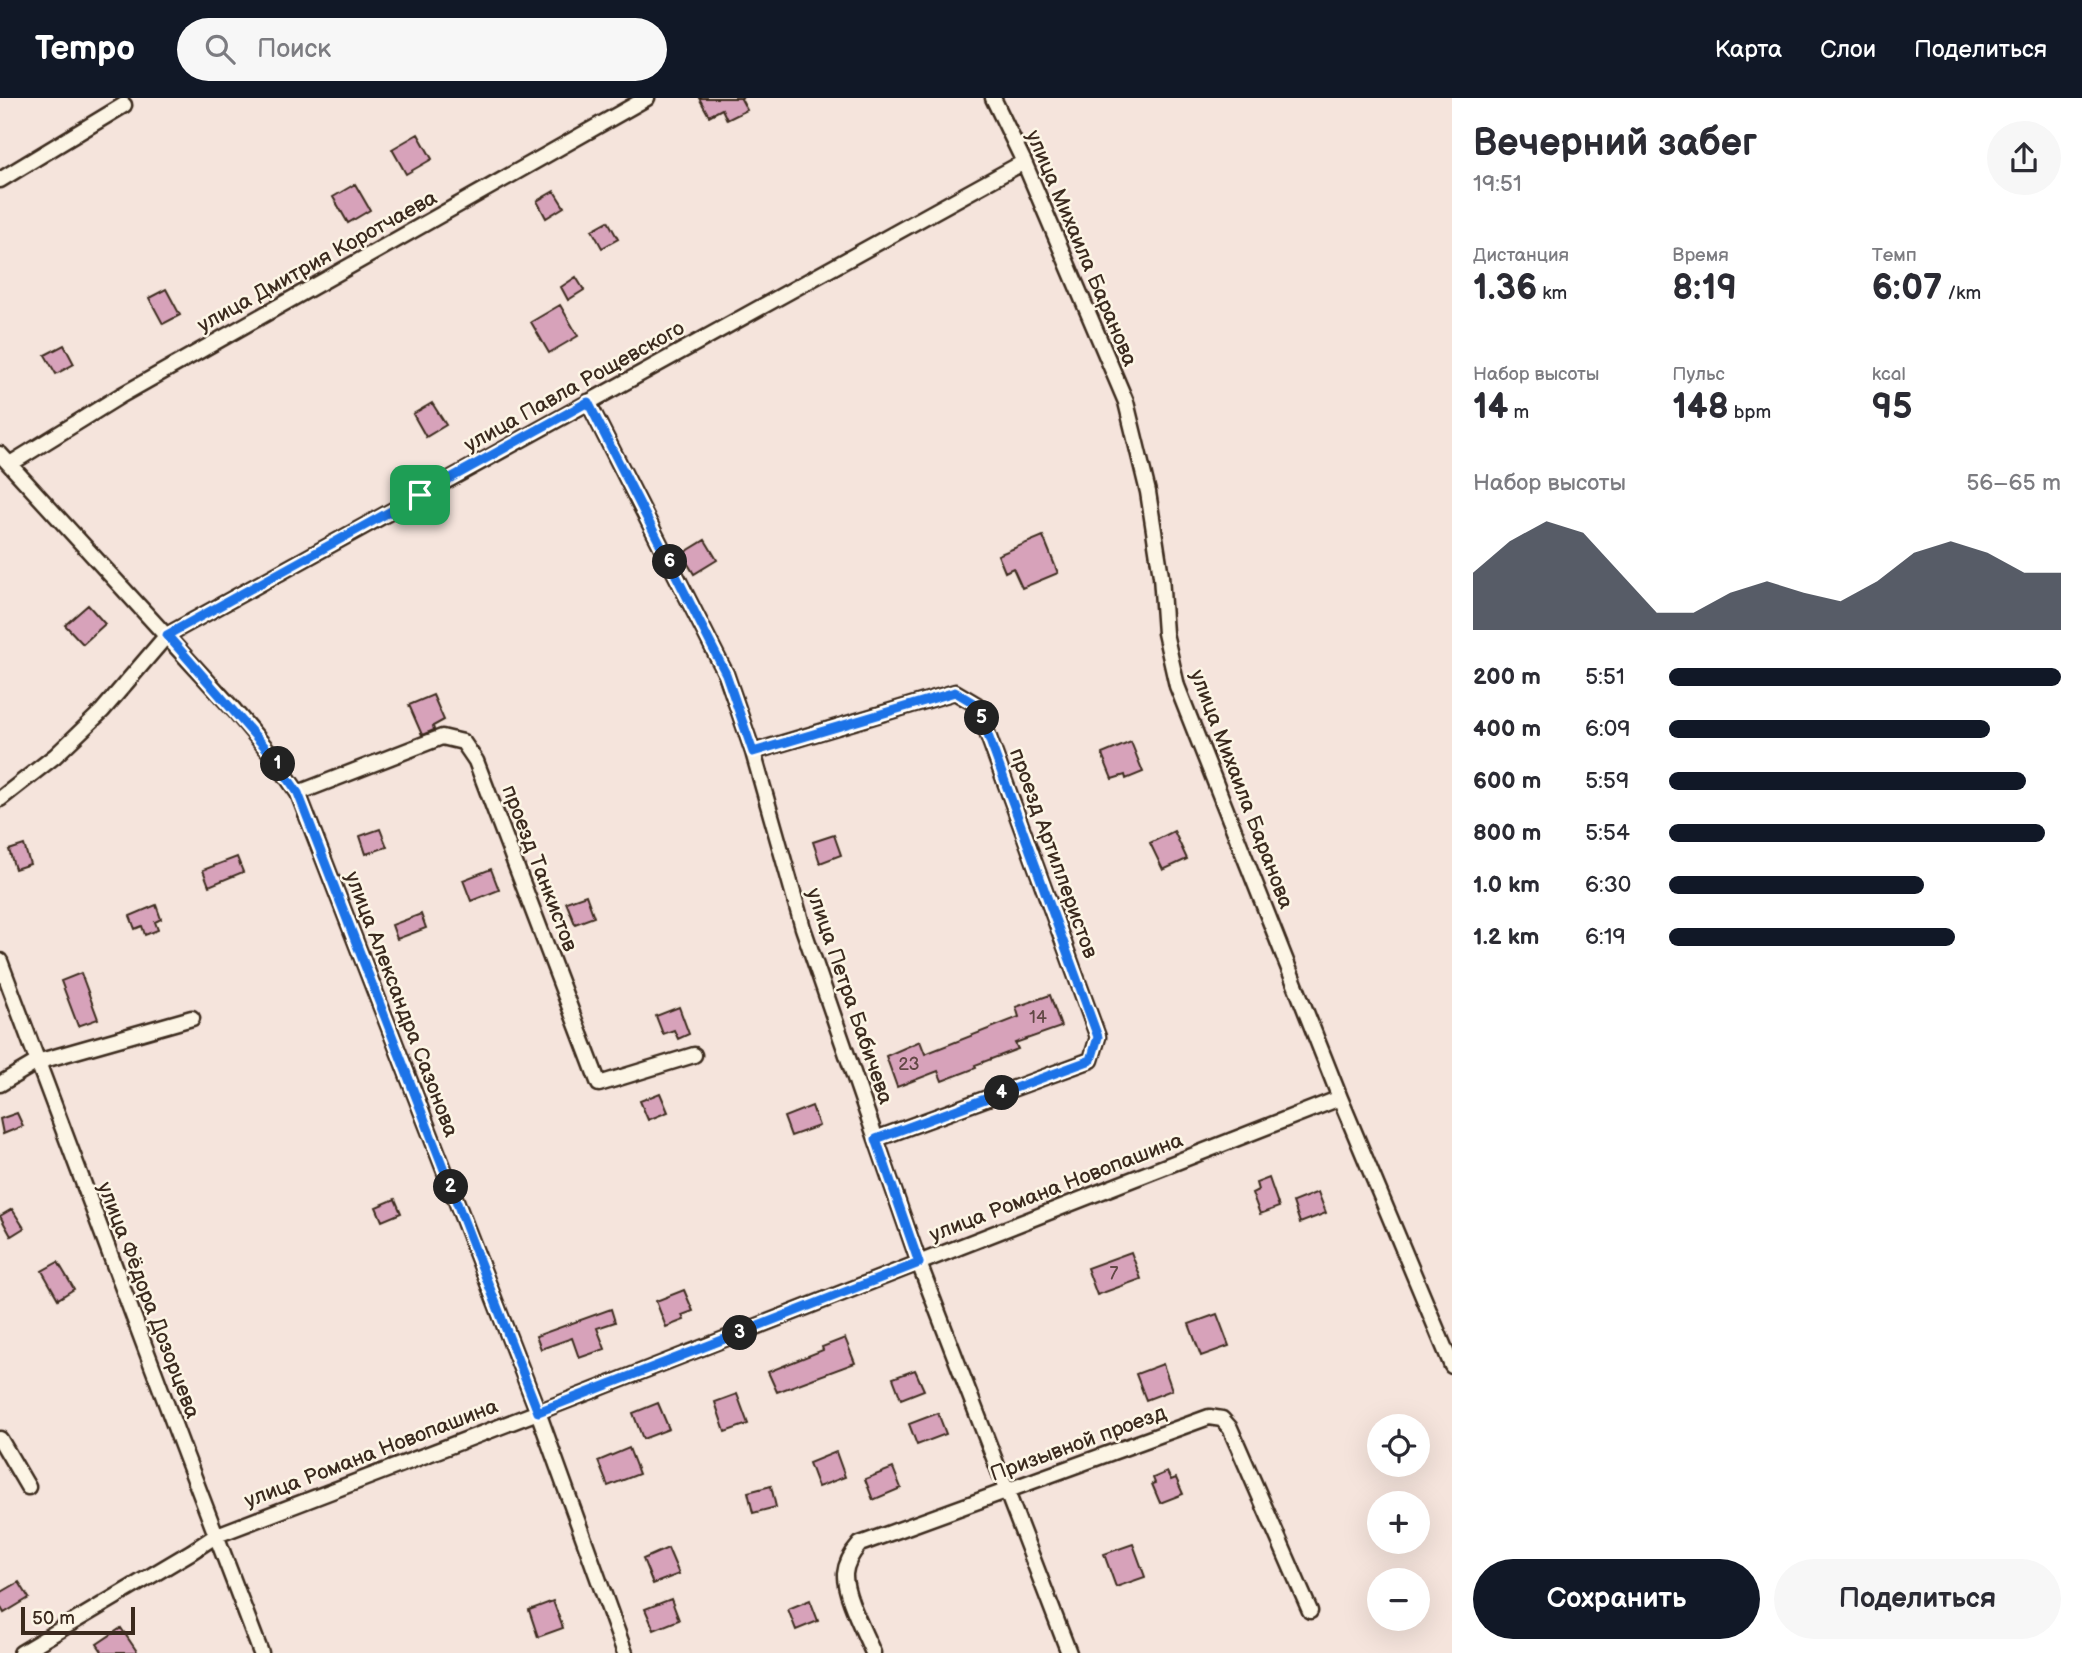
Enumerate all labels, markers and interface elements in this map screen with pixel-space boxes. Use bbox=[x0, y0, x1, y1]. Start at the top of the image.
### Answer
search box bbox=[177, 18, 667, 81]
text: Tempo bbox=[35, 29, 135, 69]
icon: search bbox=[201, 30, 239, 68]
text: Поиск bbox=[257, 34, 331, 65]
text: Карта bbox=[1715, 35, 1782, 64]
text: Слои bbox=[1820, 35, 1876, 64]
text: Поделиться bbox=[1914, 35, 2047, 64]
text: Вечерний забег bbox=[1473, 121, 1757, 166]
button: share bbox=[1987, 121, 2061, 195]
street label: улица Михаила Баранова bbox=[1020, 126, 1143, 370]
text: 19:51 bbox=[1473, 170, 1522, 198]
street label: улица Дмитрия Коротчаева bbox=[193, 185, 442, 338]
text: Дистанция bbox=[1473, 244, 1569, 267]
text: Время bbox=[1672, 244, 1729, 267]
text: Темп bbox=[1872, 244, 1917, 267]
text: 1.36 bbox=[1473, 267, 1537, 310]
text: 8:19 bbox=[1672, 267, 1737, 310]
text: 6:07 bbox=[1872, 267, 1942, 310]
text: km bbox=[1537, 282, 1567, 305]
text: /km bbox=[1942, 282, 1981, 305]
street label: улица Павла Рощевского bbox=[460, 315, 689, 457]
text: Набор высоты bbox=[1473, 363, 1599, 386]
text: Пульс bbox=[1672, 363, 1725, 386]
text: kcal bbox=[1872, 363, 1906, 386]
text: 14 bbox=[1473, 386, 1508, 429]
text: 148 bbox=[1672, 386, 1729, 429]
text: 95 bbox=[1872, 386, 1912, 429]
text: m bbox=[1508, 401, 1529, 424]
text: bpm bbox=[1729, 401, 1771, 424]
pin bbox=[390, 465, 450, 525]
text: Набор высоты bbox=[1473, 469, 1626, 497]
text: 56–65 m bbox=[1966, 469, 2061, 497]
icon: arrive bbox=[401, 476, 439, 514]
pin: 6 bbox=[652, 545, 688, 580]
text: 6 bbox=[664, 550, 675, 573]
text: 200 m bbox=[1473, 663, 1541, 691]
text: 5:51 bbox=[1585, 663, 1625, 691]
street label: улица Михаила Баранова bbox=[1184, 666, 1299, 913]
pin: 5 bbox=[964, 700, 1000, 736]
text: 5 bbox=[976, 706, 987, 729]
text: 400 m bbox=[1473, 715, 1541, 743]
text: 6:09 bbox=[1585, 715, 1631, 743]
street label: проезд Артиллеристов bbox=[1004, 745, 1103, 962]
pin: 1 bbox=[260, 746, 296, 782]
text: 1 bbox=[274, 752, 282, 775]
text: 600 m bbox=[1473, 767, 1541, 795]
text: 5:59 bbox=[1585, 767, 1629, 795]
street label: проезд Танкистов bbox=[496, 781, 583, 955]
text: 800 m bbox=[1473, 819, 1541, 847]
text: 5:54 bbox=[1585, 819, 1630, 847]
street label: улица Александра Сазонова bbox=[339, 868, 464, 1141]
text: 1.0 km bbox=[1473, 871, 1540, 899]
text: 6:30 bbox=[1585, 871, 1631, 899]
street label: улица Петра Бабичева bbox=[801, 885, 898, 1108]
text: 1.2 km bbox=[1473, 923, 1539, 951]
text: 6:19 bbox=[1585, 923, 1626, 951]
house number: 14 bbox=[1029, 1007, 1047, 1028]
house number: 23 bbox=[898, 1054, 920, 1075]
pin: 4 bbox=[984, 1076, 1020, 1110]
text: 4 bbox=[996, 1081, 1007, 1104]
street label: улица Романа Новопашина bbox=[926, 1127, 1187, 1247]
pin: 2 bbox=[434, 1170, 468, 1204]
text: 2 bbox=[445, 1175, 456, 1198]
street label: улица Фёдора Дозорцева bbox=[92, 1178, 205, 1422]
house number: 7 bbox=[1110, 1263, 1119, 1284]
pin: 3 bbox=[722, 1316, 758, 1350]
text: 3 bbox=[734, 1321, 745, 1344]
street label: улица Романа Новопашина bbox=[241, 1393, 502, 1513]
street label: Призывной проезд bbox=[987, 1400, 1170, 1487]
map controls bbox=[1367, 1414, 1430, 1631]
button: locate bbox=[1367, 1414, 1430, 1477]
button: + bbox=[1367, 1491, 1430, 1554]
button: Сохранить bbox=[1473, 1559, 1760, 1639]
button: Поделиться bbox=[1774, 1559, 2061, 1639]
button: − bbox=[1367, 1568, 1430, 1631]
scale bar bbox=[21, 1604, 135, 1636]
text: 50 m bbox=[32, 1607, 75, 1630]

